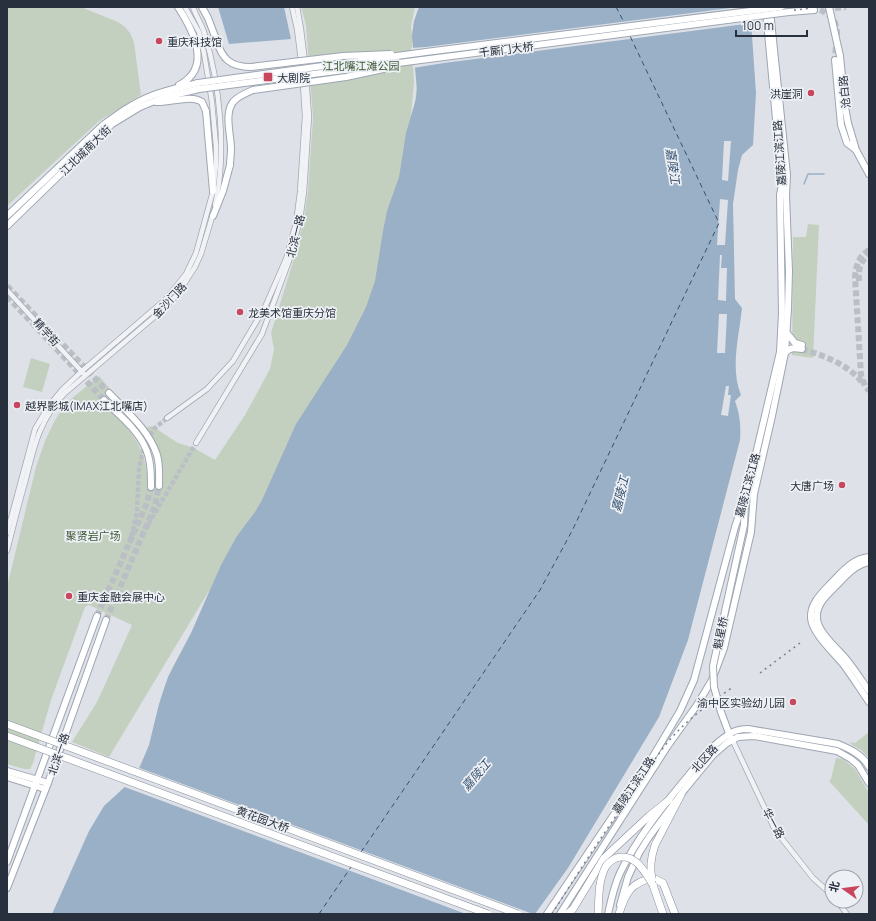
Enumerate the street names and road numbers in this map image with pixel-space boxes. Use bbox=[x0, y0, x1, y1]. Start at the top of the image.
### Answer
street label: 千厮门大桥 bbox=[478, 38, 534, 60]
street label: 沧白路 bbox=[835, 75, 853, 109]
street label: 嘉陵江滨江路 bbox=[769, 120, 789, 186]
street label: 江北城南大街 bbox=[56, 122, 114, 178]
street label: 北滨一路 bbox=[282, 213, 308, 259]
street label: 金沙门路 bbox=[149, 279, 189, 321]
street label: 精学街 bbox=[30, 315, 64, 349]
street label: 嘉陵江滨江路 bbox=[731, 451, 763, 519]
street label: 魁星桥 bbox=[709, 615, 731, 651]
street label: 北滨一路 bbox=[44, 731, 72, 777]
street label: 北区路 bbox=[687, 741, 721, 775]
street label: 嘉陵江滨江路 bbox=[608, 753, 658, 817]
street label: 黄花园大桥 bbox=[235, 803, 291, 835]
street label: 华一路 bbox=[759, 805, 789, 841]

